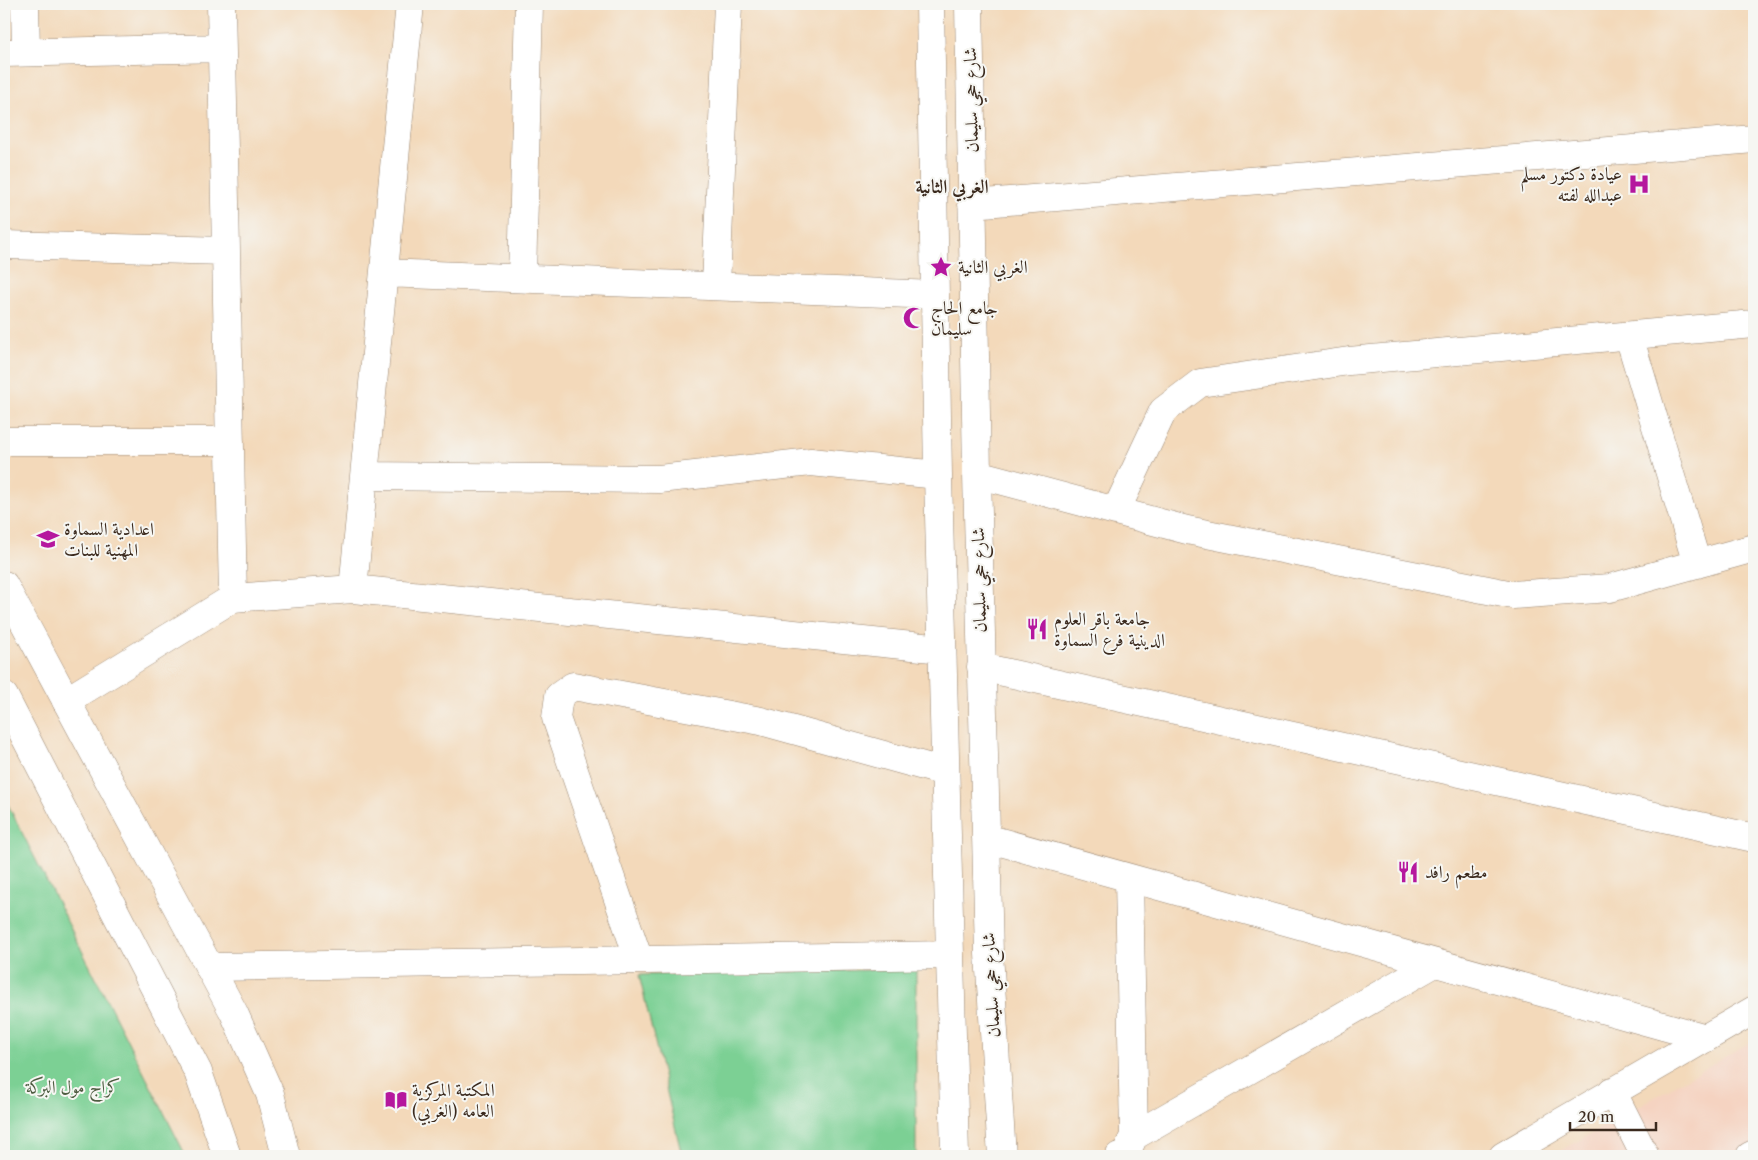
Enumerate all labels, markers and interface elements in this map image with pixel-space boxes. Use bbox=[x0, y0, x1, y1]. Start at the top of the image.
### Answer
street label: شارع حجي سليمان bbox=[959, 47, 989, 153]
place label: عيادة دكتور مسلم عبدالله لفته bbox=[1520, 163, 1622, 206]
hospital icon: عيادة دكتور مسلم عبدالله لفته bbox=[1626, 171, 1652, 197]
district label: الغربي الثانية bbox=[915, 175, 989, 202]
place icon: الغربي الثانية bbox=[928, 254, 954, 280]
place label: الغربي الثانية bbox=[958, 256, 1028, 282]
place label: جامع الحاج سليمان bbox=[931, 297, 998, 340]
mosque icon: جامع الحاج سليمان bbox=[901, 305, 927, 331]
place label: اعدادية السماوة المهنية للبنات bbox=[64, 518, 154, 561]
school or university icon: اعدادية السماوة المهنية للبنات bbox=[35, 526, 61, 552]
street label: شارع حجي سليمان bbox=[967, 527, 997, 633]
place label: جامعة باقر العلوم الدينية فرع السماوة bbox=[1054, 608, 1165, 655]
restaurant icon: جامعة باقر العلوم الدينية فرع السماوة bbox=[1024, 616, 1050, 642]
restaurant icon: مطعم رافد bbox=[1395, 859, 1421, 885]
place label: مطعم رافد bbox=[1425, 861, 1488, 889]
street label: شارع حجي سليمان bbox=[977, 932, 1011, 1038]
park label: كراج مول البركة bbox=[25, 1076, 120, 1103]
place label: المكتبة المركزية العامه (الغربي) bbox=[412, 1079, 495, 1126]
library icon: المكتبة المركزية العامه (الغربي) bbox=[383, 1087, 409, 1113]
scale bar bbox=[1570, 1100, 1657, 1132]
text: 20 m bbox=[1578, 1107, 1614, 1126]

